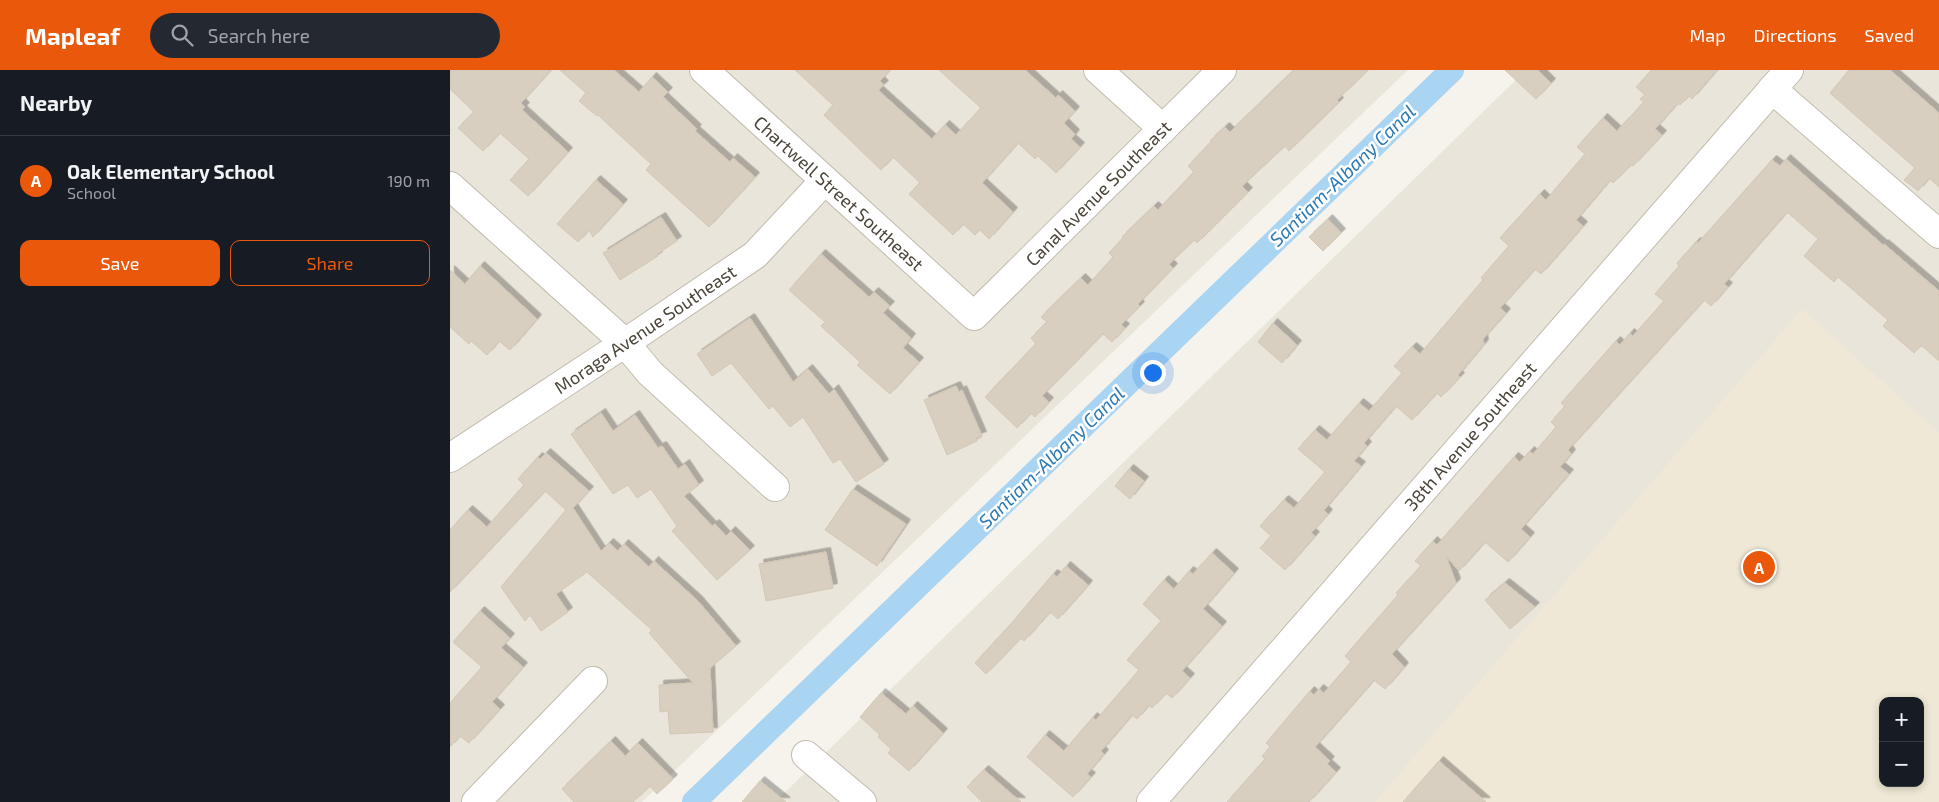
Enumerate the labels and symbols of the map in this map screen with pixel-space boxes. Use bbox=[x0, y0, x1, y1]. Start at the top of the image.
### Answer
water label: Santiam-Albany Canal bbox=[1264, 99, 1420, 251]
street label: Chartwell Street Southeast bbox=[750, 111, 929, 275]
street label: Canal Avenue Southeast bbox=[1021, 116, 1175, 270]
street label: Moraga Avenue Southeast bbox=[550, 260, 740, 398]
street label: 38th Avenue Southeast bbox=[1399, 357, 1541, 515]
your location bbox=[1140, 360, 1166, 386]
water label: Santiam-Albany Canal bbox=[973, 381, 1129, 533]
pin: A bbox=[1743, 548, 1775, 586]

